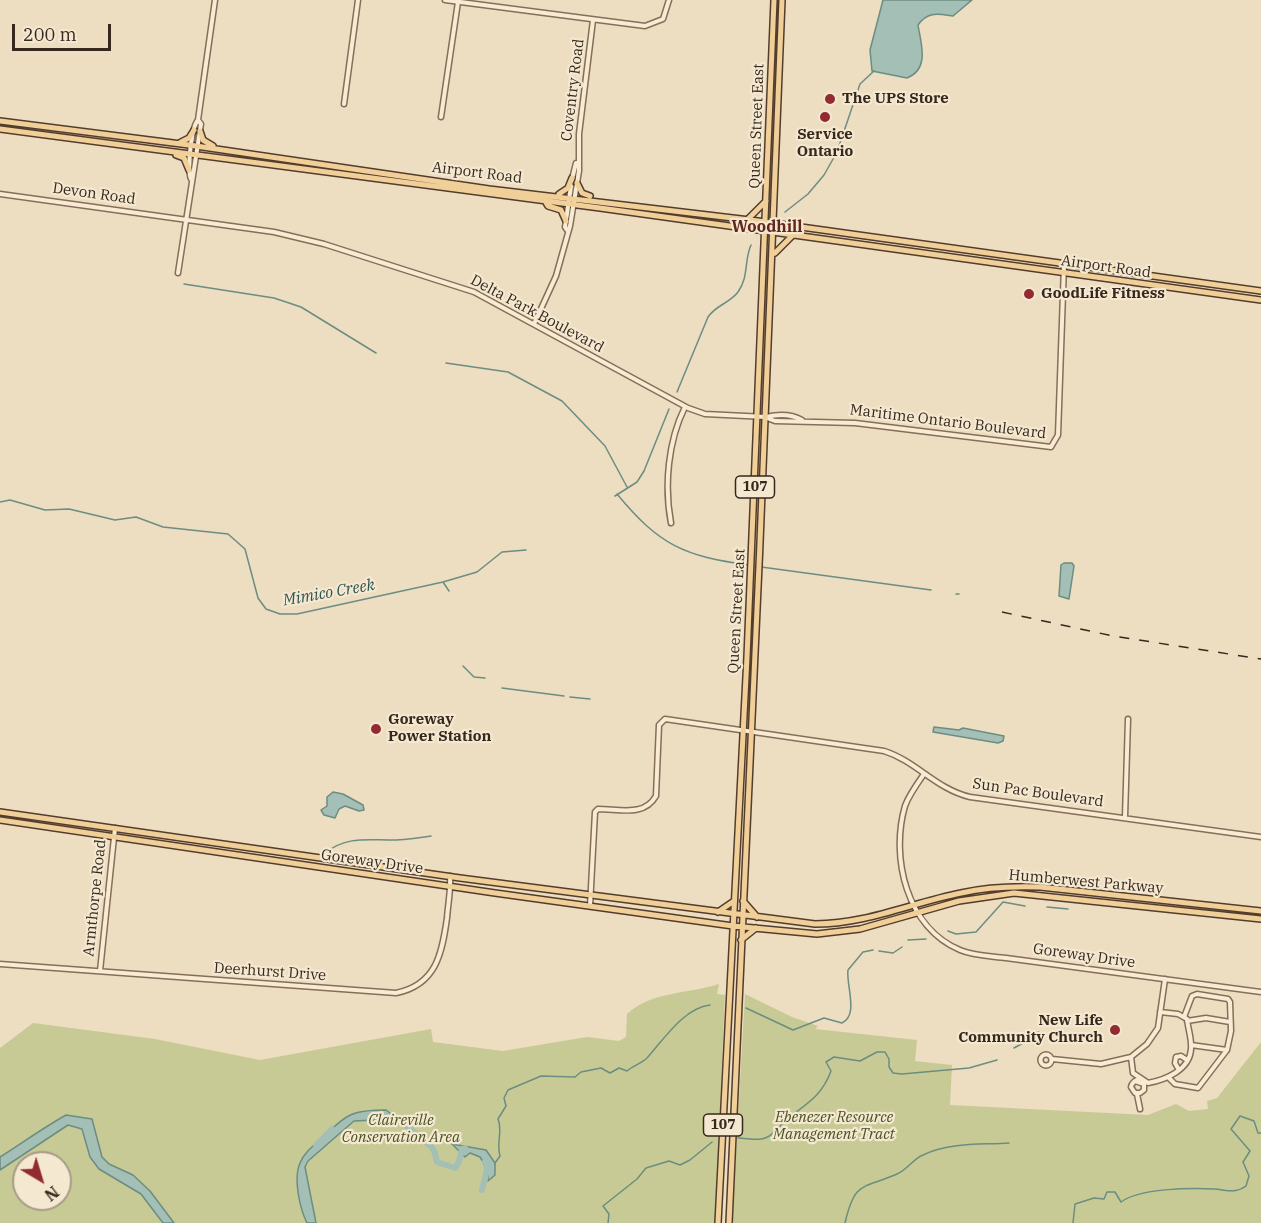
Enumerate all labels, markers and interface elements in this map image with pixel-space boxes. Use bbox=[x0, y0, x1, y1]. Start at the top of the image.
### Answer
scale bar bbox=[15, 12, 114, 50]
text: 200 m bbox=[23, 23, 77, 46]
street label: Coventry Road bbox=[558, 38, 588, 142]
street label: Queen Street East bbox=[746, 63, 768, 189]
place label: The UPS Store bbox=[842, 90, 949, 108]
marker: The UPS Store bbox=[823, 92, 837, 106]
marker: Service Ontario bbox=[818, 110, 832, 124]
place label: Service Ontario bbox=[797, 126, 853, 161]
street label: Airport Road bbox=[431, 159, 523, 187]
street label: Devon Road bbox=[51, 179, 137, 209]
district label: Woodhill bbox=[732, 217, 802, 237]
street label: Airport Road bbox=[1060, 252, 1152, 282]
street label: Delta Park Boulevard bbox=[467, 271, 607, 357]
place label: GoodLife Fitness bbox=[1041, 285, 1165, 303]
marker: GoodLife Fitness bbox=[1022, 287, 1036, 301]
street label: Maritime Ontario Boulevard bbox=[849, 401, 1047, 443]
road number: 107 bbox=[736, 476, 774, 498]
street label: Queen Street East bbox=[725, 548, 749, 674]
water label: Mimico Creek bbox=[282, 575, 376, 611]
place label: Goreway Power Station bbox=[388, 711, 491, 746]
marker: Goreway Power Station bbox=[369, 722, 383, 736]
street label: Sun Pac Boulevard bbox=[971, 775, 1105, 811]
street label: Armthorpe Road bbox=[80, 839, 110, 957]
street label: Goreway Drive bbox=[320, 846, 424, 878]
street label: Humberwest Parkway bbox=[1008, 866, 1164, 898]
street label: Goreway Drive bbox=[1032, 940, 1136, 972]
street label: Deerhurst Drive bbox=[213, 959, 327, 985]
place label: New Life Community Church bbox=[958, 1012, 1103, 1047]
marker: New Life Community Church bbox=[1108, 1023, 1122, 1037]
park label: Ebenezer Resource Management Tract bbox=[773, 1109, 895, 1144]
park label: Claireville Conservation Area bbox=[342, 1112, 460, 1147]
road number: 107 bbox=[704, 1114, 742, 1136]
north arrow bbox=[12, 1151, 72, 1211]
text: N bbox=[41, 1182, 63, 1205]

